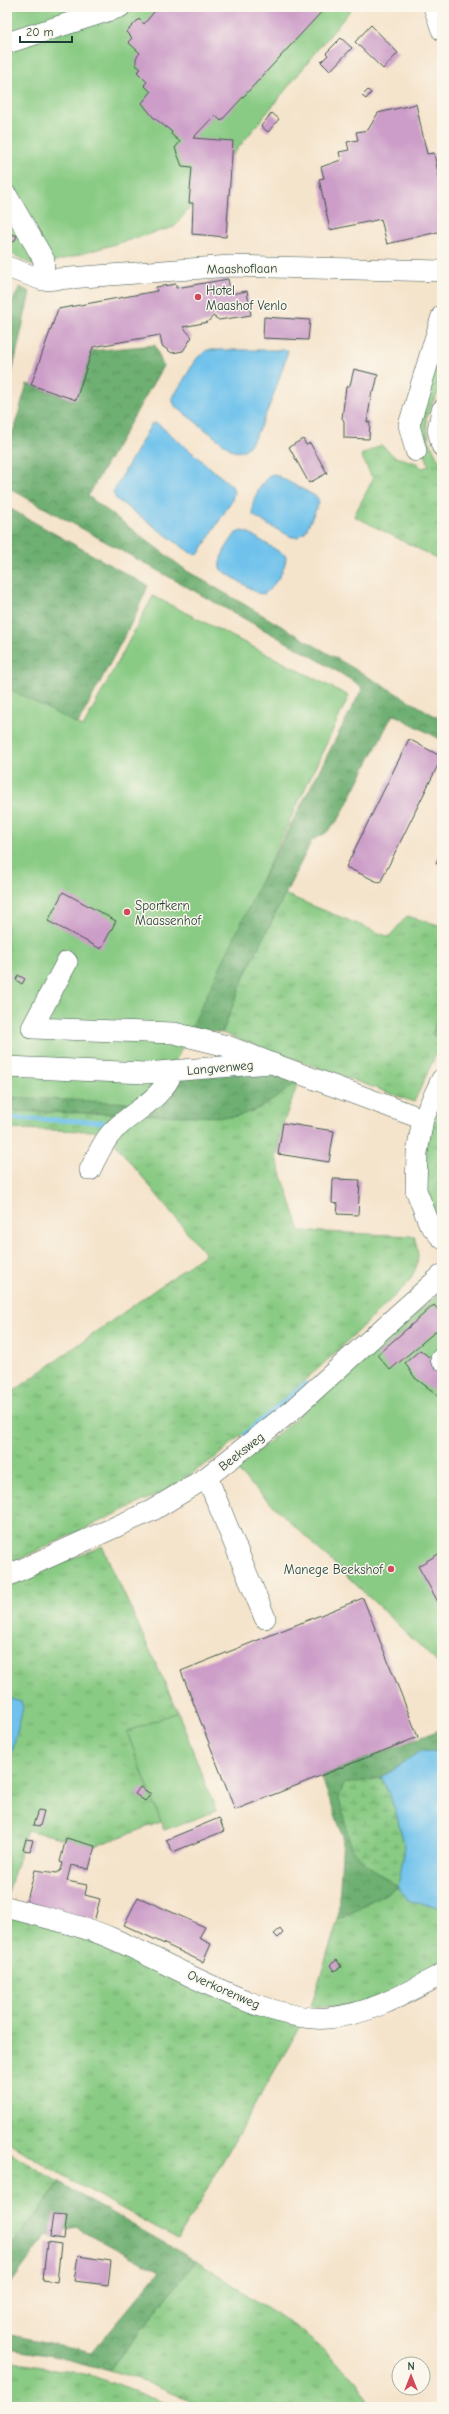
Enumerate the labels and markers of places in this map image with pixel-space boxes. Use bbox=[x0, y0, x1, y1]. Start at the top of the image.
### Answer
place label: Hotel Maashof Venlo bbox=[206, 283, 287, 313]
marker: Hotel Maashof Venlo bbox=[193, 292, 203, 302]
place label: Sportkern Maassenhof bbox=[135, 898, 203, 928]
marker: Sportkern Maassenhof bbox=[122, 907, 132, 917]
place label: Manege Beekshof bbox=[284, 1562, 384, 1577]
marker: Manege Beekshof bbox=[386, 1564, 396, 1574]

